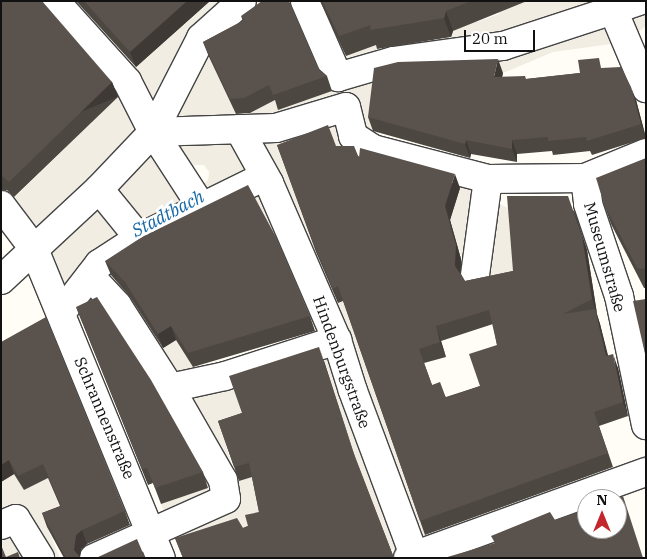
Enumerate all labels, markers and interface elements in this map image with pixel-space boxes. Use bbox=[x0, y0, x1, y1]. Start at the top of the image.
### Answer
scale bar bbox=[467, 20, 538, 52]
text: 20 m bbox=[472, 29, 508, 48]
water label: Stadtbach bbox=[128, 186, 208, 242]
street label: Museumstraße bbox=[580, 200, 630, 314]
street label: Hindenburgstraße bbox=[309, 293, 375, 431]
street label: Schrannenstraße bbox=[71, 354, 139, 482]
north arrow bbox=[577, 489, 627, 539]
text: N bbox=[596, 491, 608, 509]

